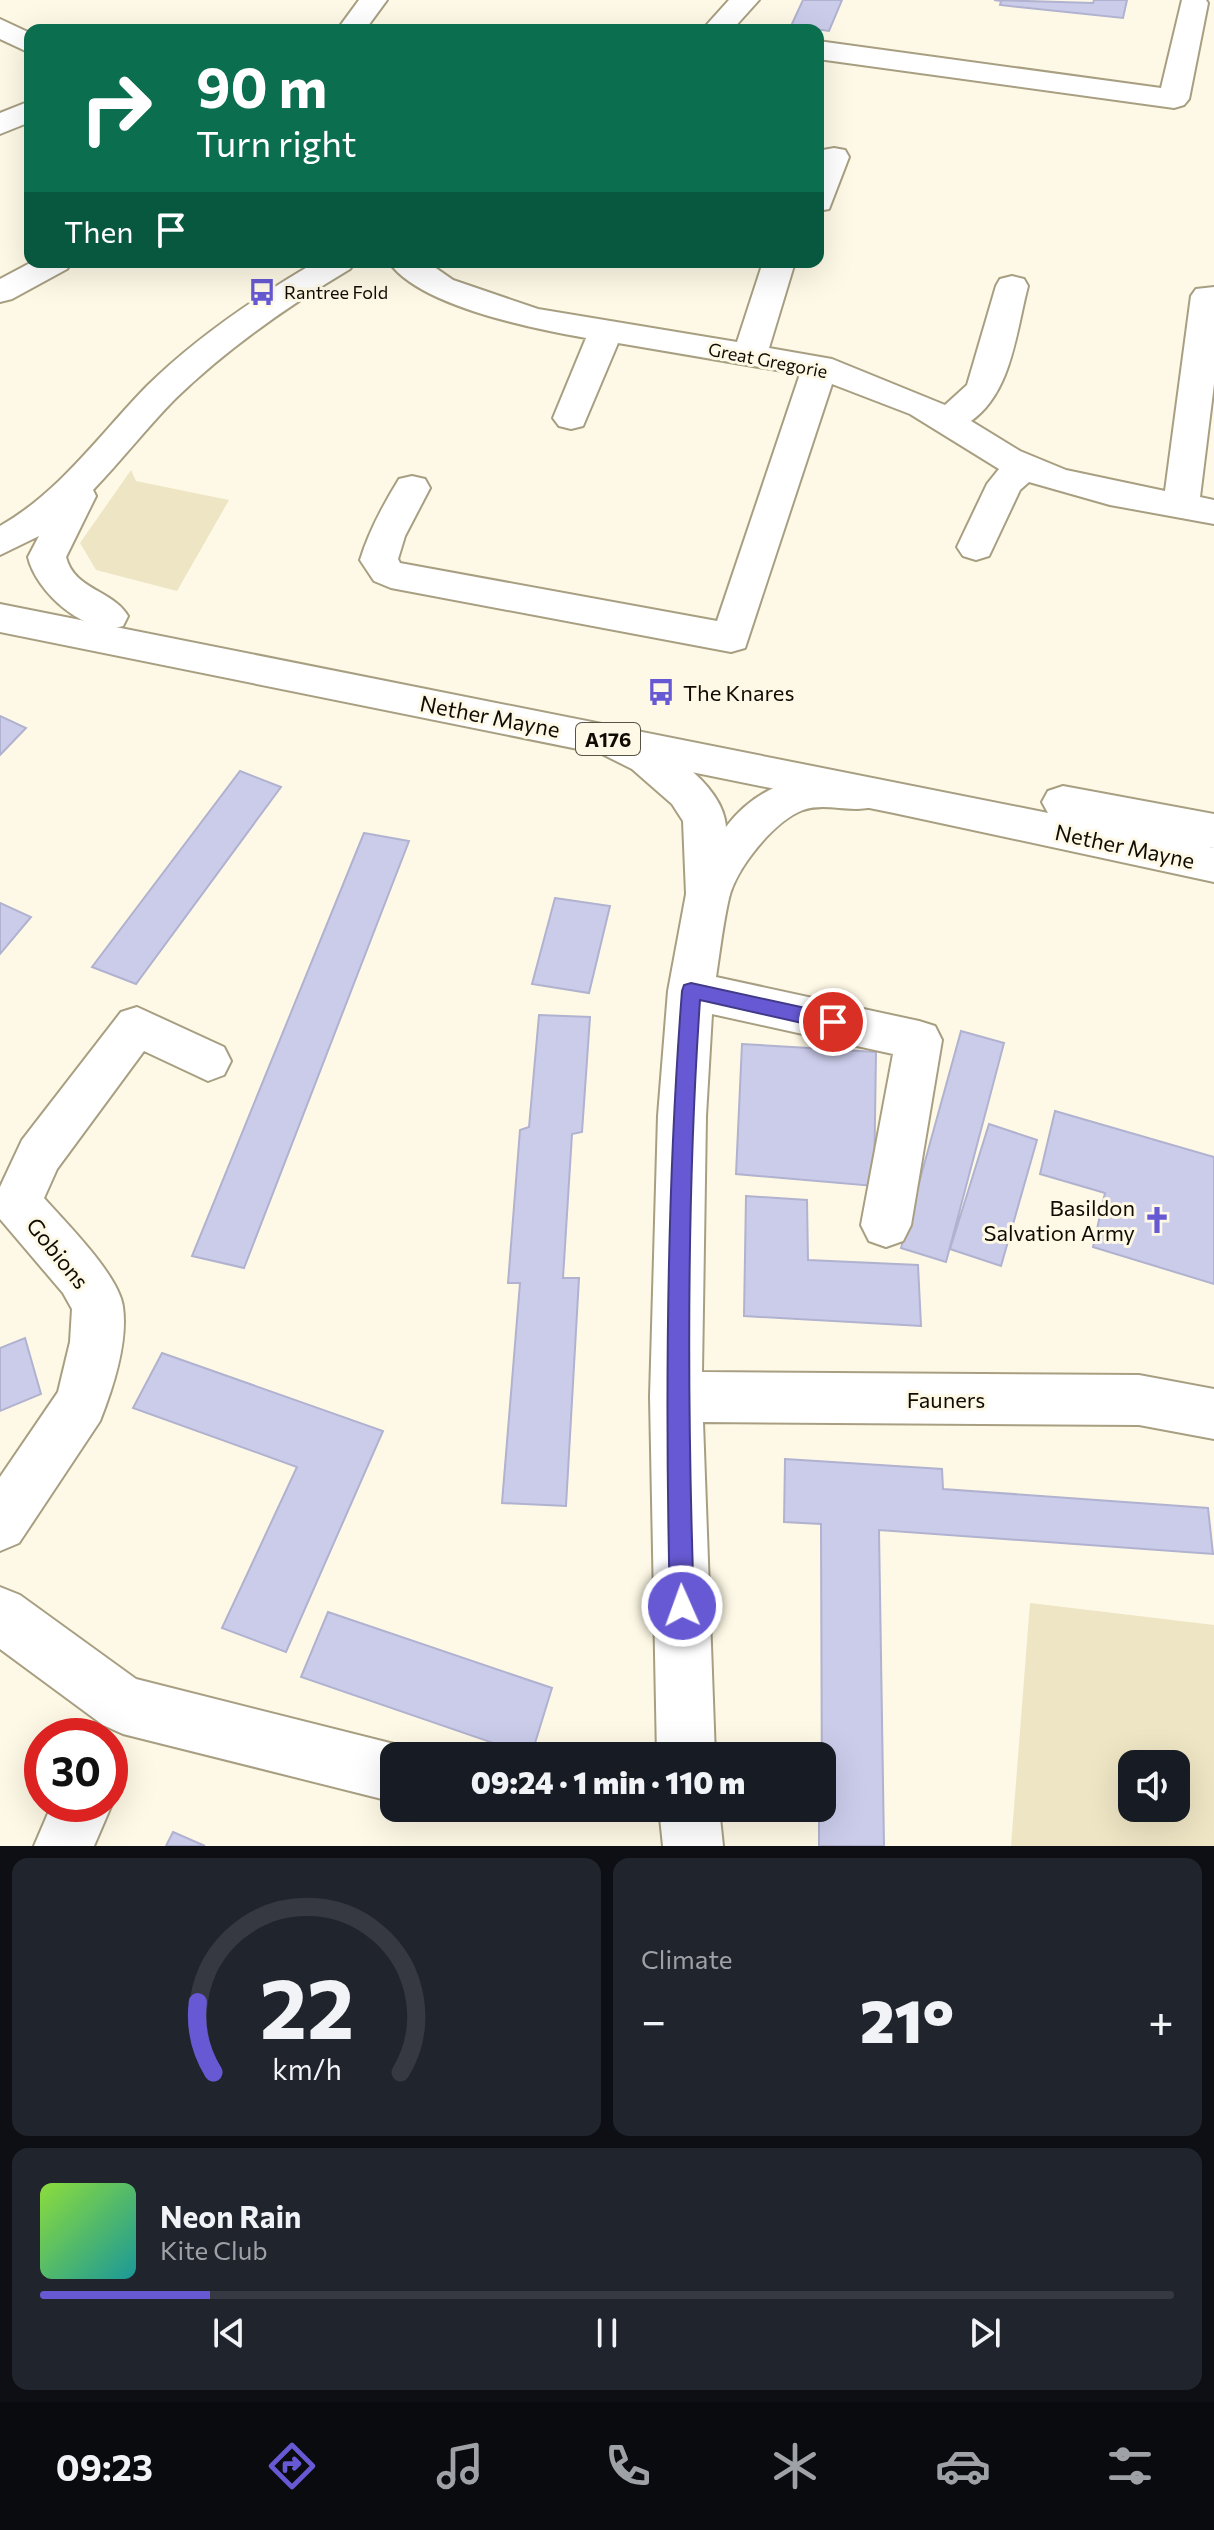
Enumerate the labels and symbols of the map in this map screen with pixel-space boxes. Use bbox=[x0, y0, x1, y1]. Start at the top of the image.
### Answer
bus stop icon: Rantree Fold bbox=[247, 277, 277, 307]
place label: Rantree Fold bbox=[284, 281, 388, 303]
street label: Great Gregorie bbox=[706, 338, 830, 382]
bus stop icon: The Knares bbox=[646, 677, 676, 707]
place label: The Knares bbox=[683, 679, 794, 706]
street label: Nether Mayne bbox=[418, 689, 562, 743]
road number: A176 bbox=[576, 723, 640, 755]
street label: Nether Mayne bbox=[1053, 818, 1197, 874]
pin bbox=[799, 988, 867, 1056]
place label: Basildon Salvation Army bbox=[983, 1194, 1135, 1246]
church icon: Basildon Salvation Army bbox=[1142, 1205, 1172, 1235]
street label: Gobions bbox=[21, 1212, 95, 1294]
street label: Fauners bbox=[907, 1386, 985, 1413]
position arrow bbox=[640, 1564, 724, 1648]
speed limit sign: 30 bbox=[24, 1718, 128, 1822]

